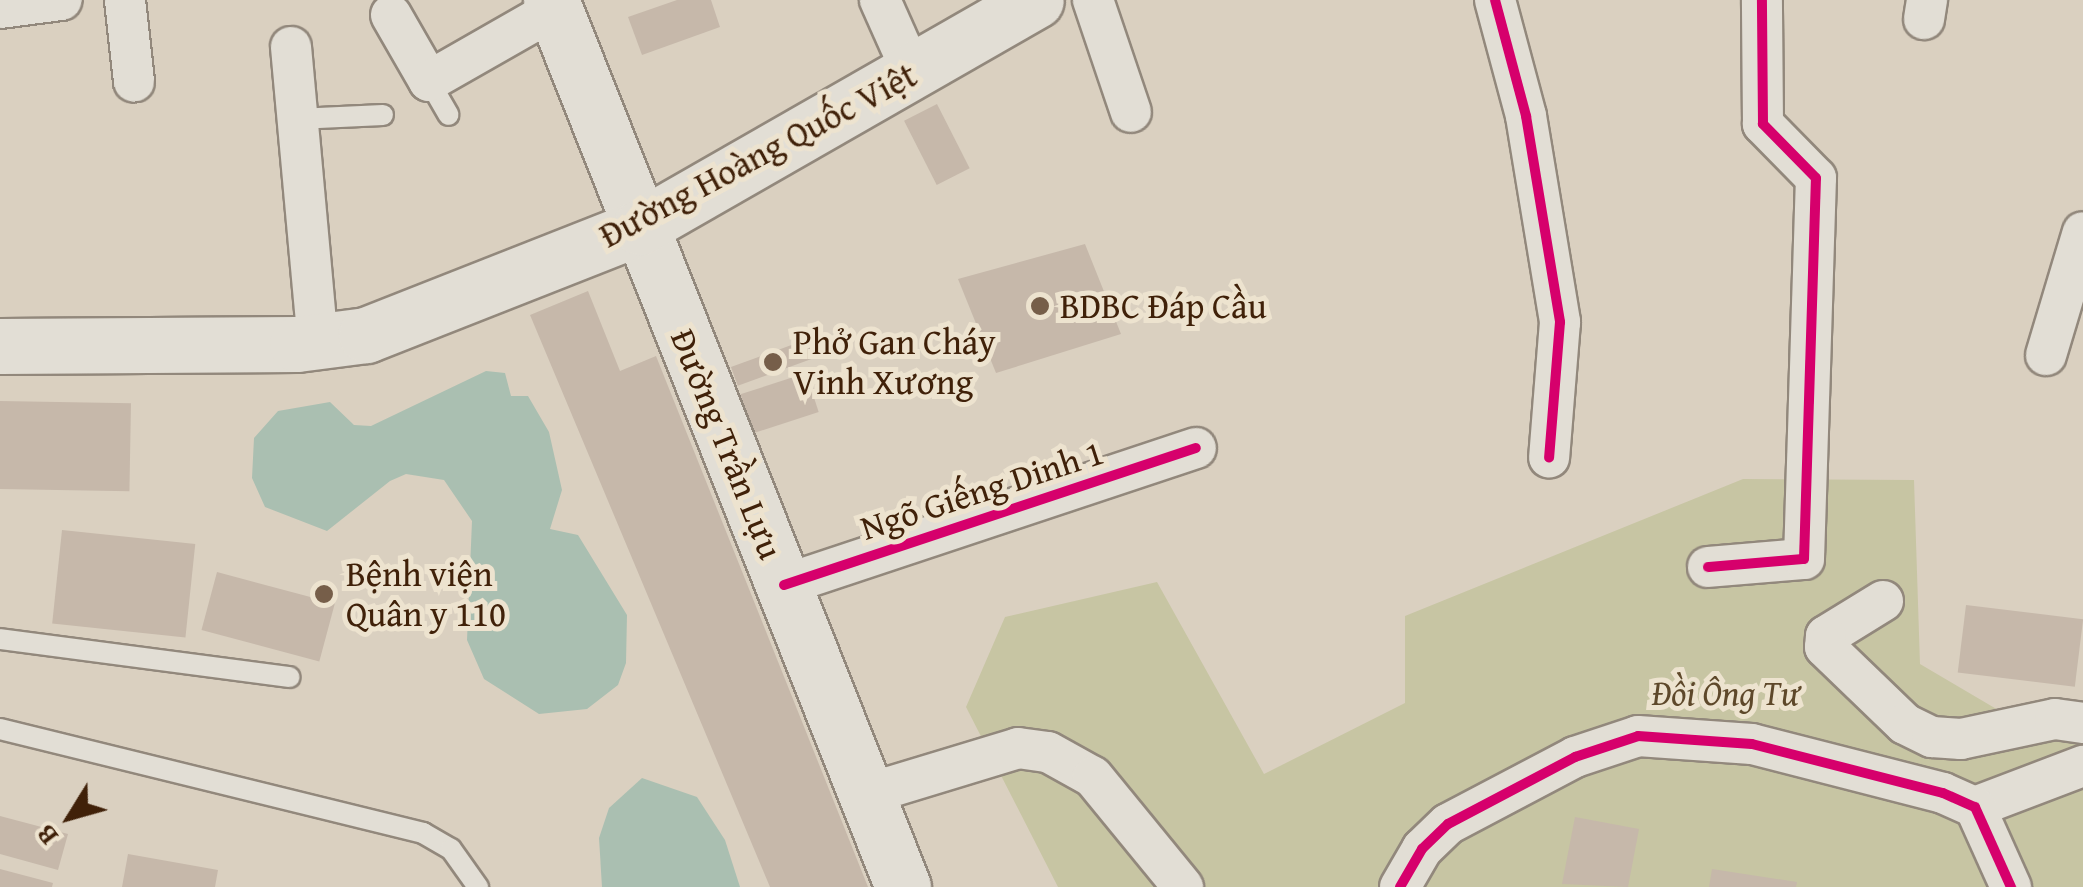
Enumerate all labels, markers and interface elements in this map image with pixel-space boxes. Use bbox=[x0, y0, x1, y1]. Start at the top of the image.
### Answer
street label: Đường Hoàng Quốc Việt bbox=[592, 54, 924, 256]
place label: BDBC Đáp Cầu bbox=[1060, 285, 1267, 327]
marker: BDBC Đáp Cầu bbox=[1029, 295, 1051, 317]
place label: Phở Gan Cháy Vinh Xương bbox=[793, 321, 996, 403]
street label: Đường Trần Lựu bbox=[662, 323, 792, 565]
marker: Phở Gan Cháy Vinh Xương bbox=[762, 351, 784, 373]
street label: Ngõ Giếng Dinh 1 bbox=[855, 431, 1109, 549]
place label: Bệnh viện Quân y 110 bbox=[346, 553, 506, 635]
marker: Bệnh viện Quân y 110 bbox=[311, 581, 337, 607]
park label: Đồi Ông Tư bbox=[1652, 672, 1800, 714]
north arrow bbox=[20, 767, 120, 867]
text: B bbox=[24, 816, 67, 855]

